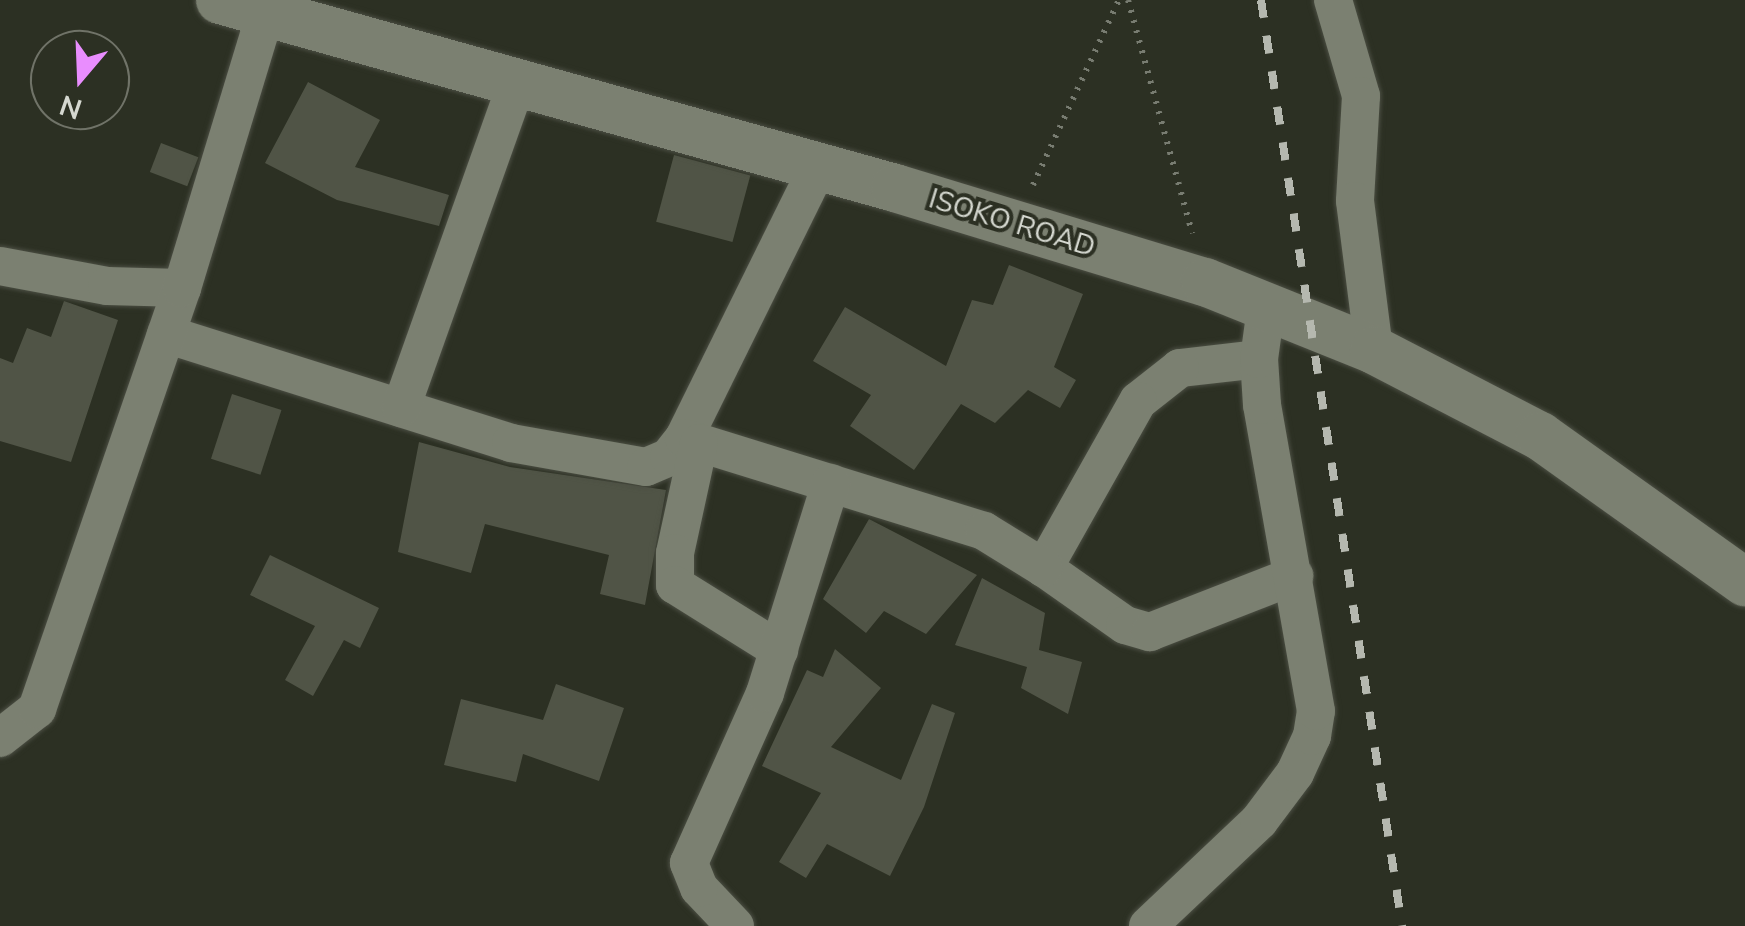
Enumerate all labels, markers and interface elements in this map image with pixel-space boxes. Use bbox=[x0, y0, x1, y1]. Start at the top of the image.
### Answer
north arrow bbox=[30, 30, 130, 130]
text: N bbox=[55, 85, 87, 128]
street label: ISOKO ROAD bbox=[925, 182, 1099, 264]

